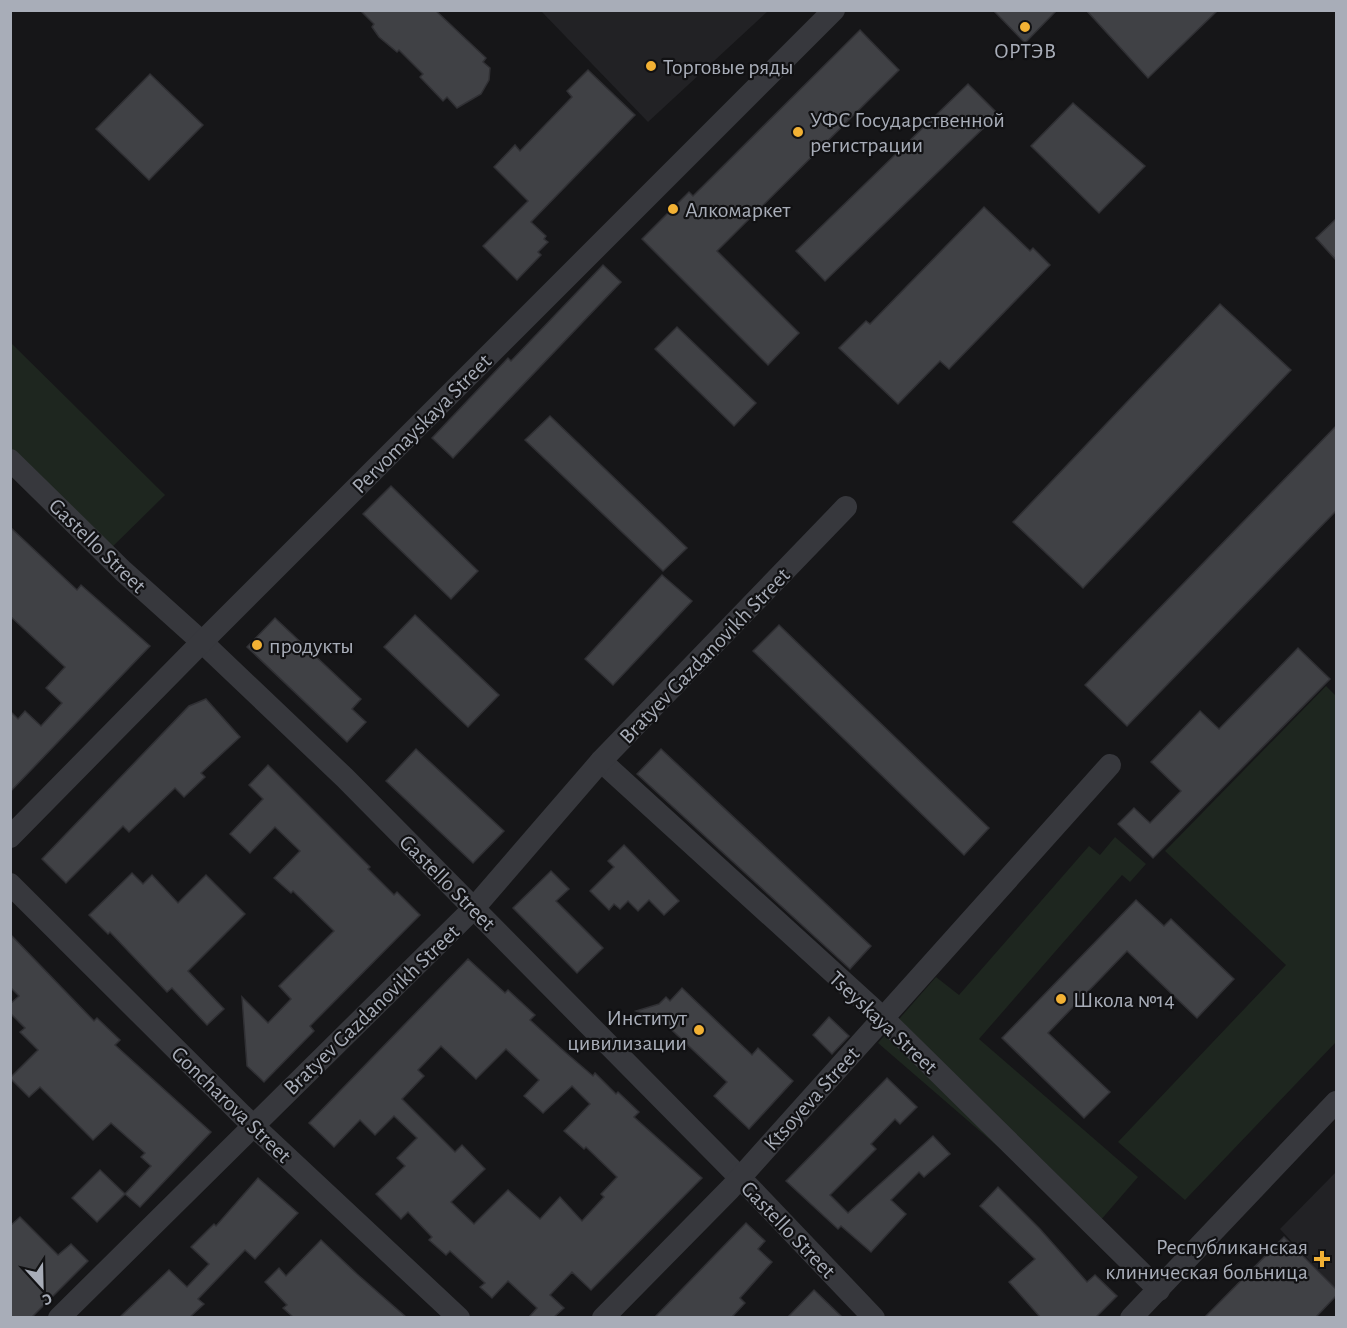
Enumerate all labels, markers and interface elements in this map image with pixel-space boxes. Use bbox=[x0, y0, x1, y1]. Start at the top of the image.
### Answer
marker: ОРТЭВ bbox=[1018, 20, 1032, 34]
place label: ОРТЭВ bbox=[994, 40, 1056, 62]
place label: Торговые ряды bbox=[663, 56, 794, 78]
marker: Торговые ряды bbox=[644, 59, 658, 73]
place label: УФС Государственной регистрации bbox=[810, 109, 1005, 156]
marker: УФС Государственной регистрации bbox=[791, 125, 805, 139]
place label: Алкомаркет bbox=[685, 199, 792, 221]
marker: Алкомаркет bbox=[666, 202, 680, 216]
street label: Pervomayskaya Street bbox=[348, 350, 496, 498]
street label: Gastello Street bbox=[45, 494, 150, 597]
street label: Bratyev Gazdanovikh Street bbox=[615, 564, 794, 748]
place label: продукты bbox=[269, 635, 354, 657]
marker: продукты bbox=[250, 638, 264, 652]
street label: Gastello Street bbox=[395, 831, 499, 935]
street label: Bratyev Gazdanovikh Street bbox=[280, 920, 464, 1099]
street label: Tseyskaya Street bbox=[825, 967, 942, 1078]
place label: Школа №14 bbox=[1073, 989, 1175, 1011]
marker: Школа №14 bbox=[1054, 992, 1068, 1006]
place label: Институт цивилизации bbox=[567, 1007, 688, 1054]
marker: Институт цивилизации bbox=[692, 1023, 706, 1037]
street label: Goncharova Street bbox=[167, 1042, 295, 1167]
street label: Ktsoyeva Street bbox=[760, 1043, 864, 1155]
street label: Gastello Street bbox=[737, 1177, 840, 1282]
place label: Республиканская клиническая больница bbox=[1105, 1236, 1308, 1283]
marker: Республиканская клиническая больница bbox=[1313, 1250, 1331, 1268]
north arrow bbox=[12, 1256, 72, 1316]
text: С bbox=[40, 1290, 54, 1308]

